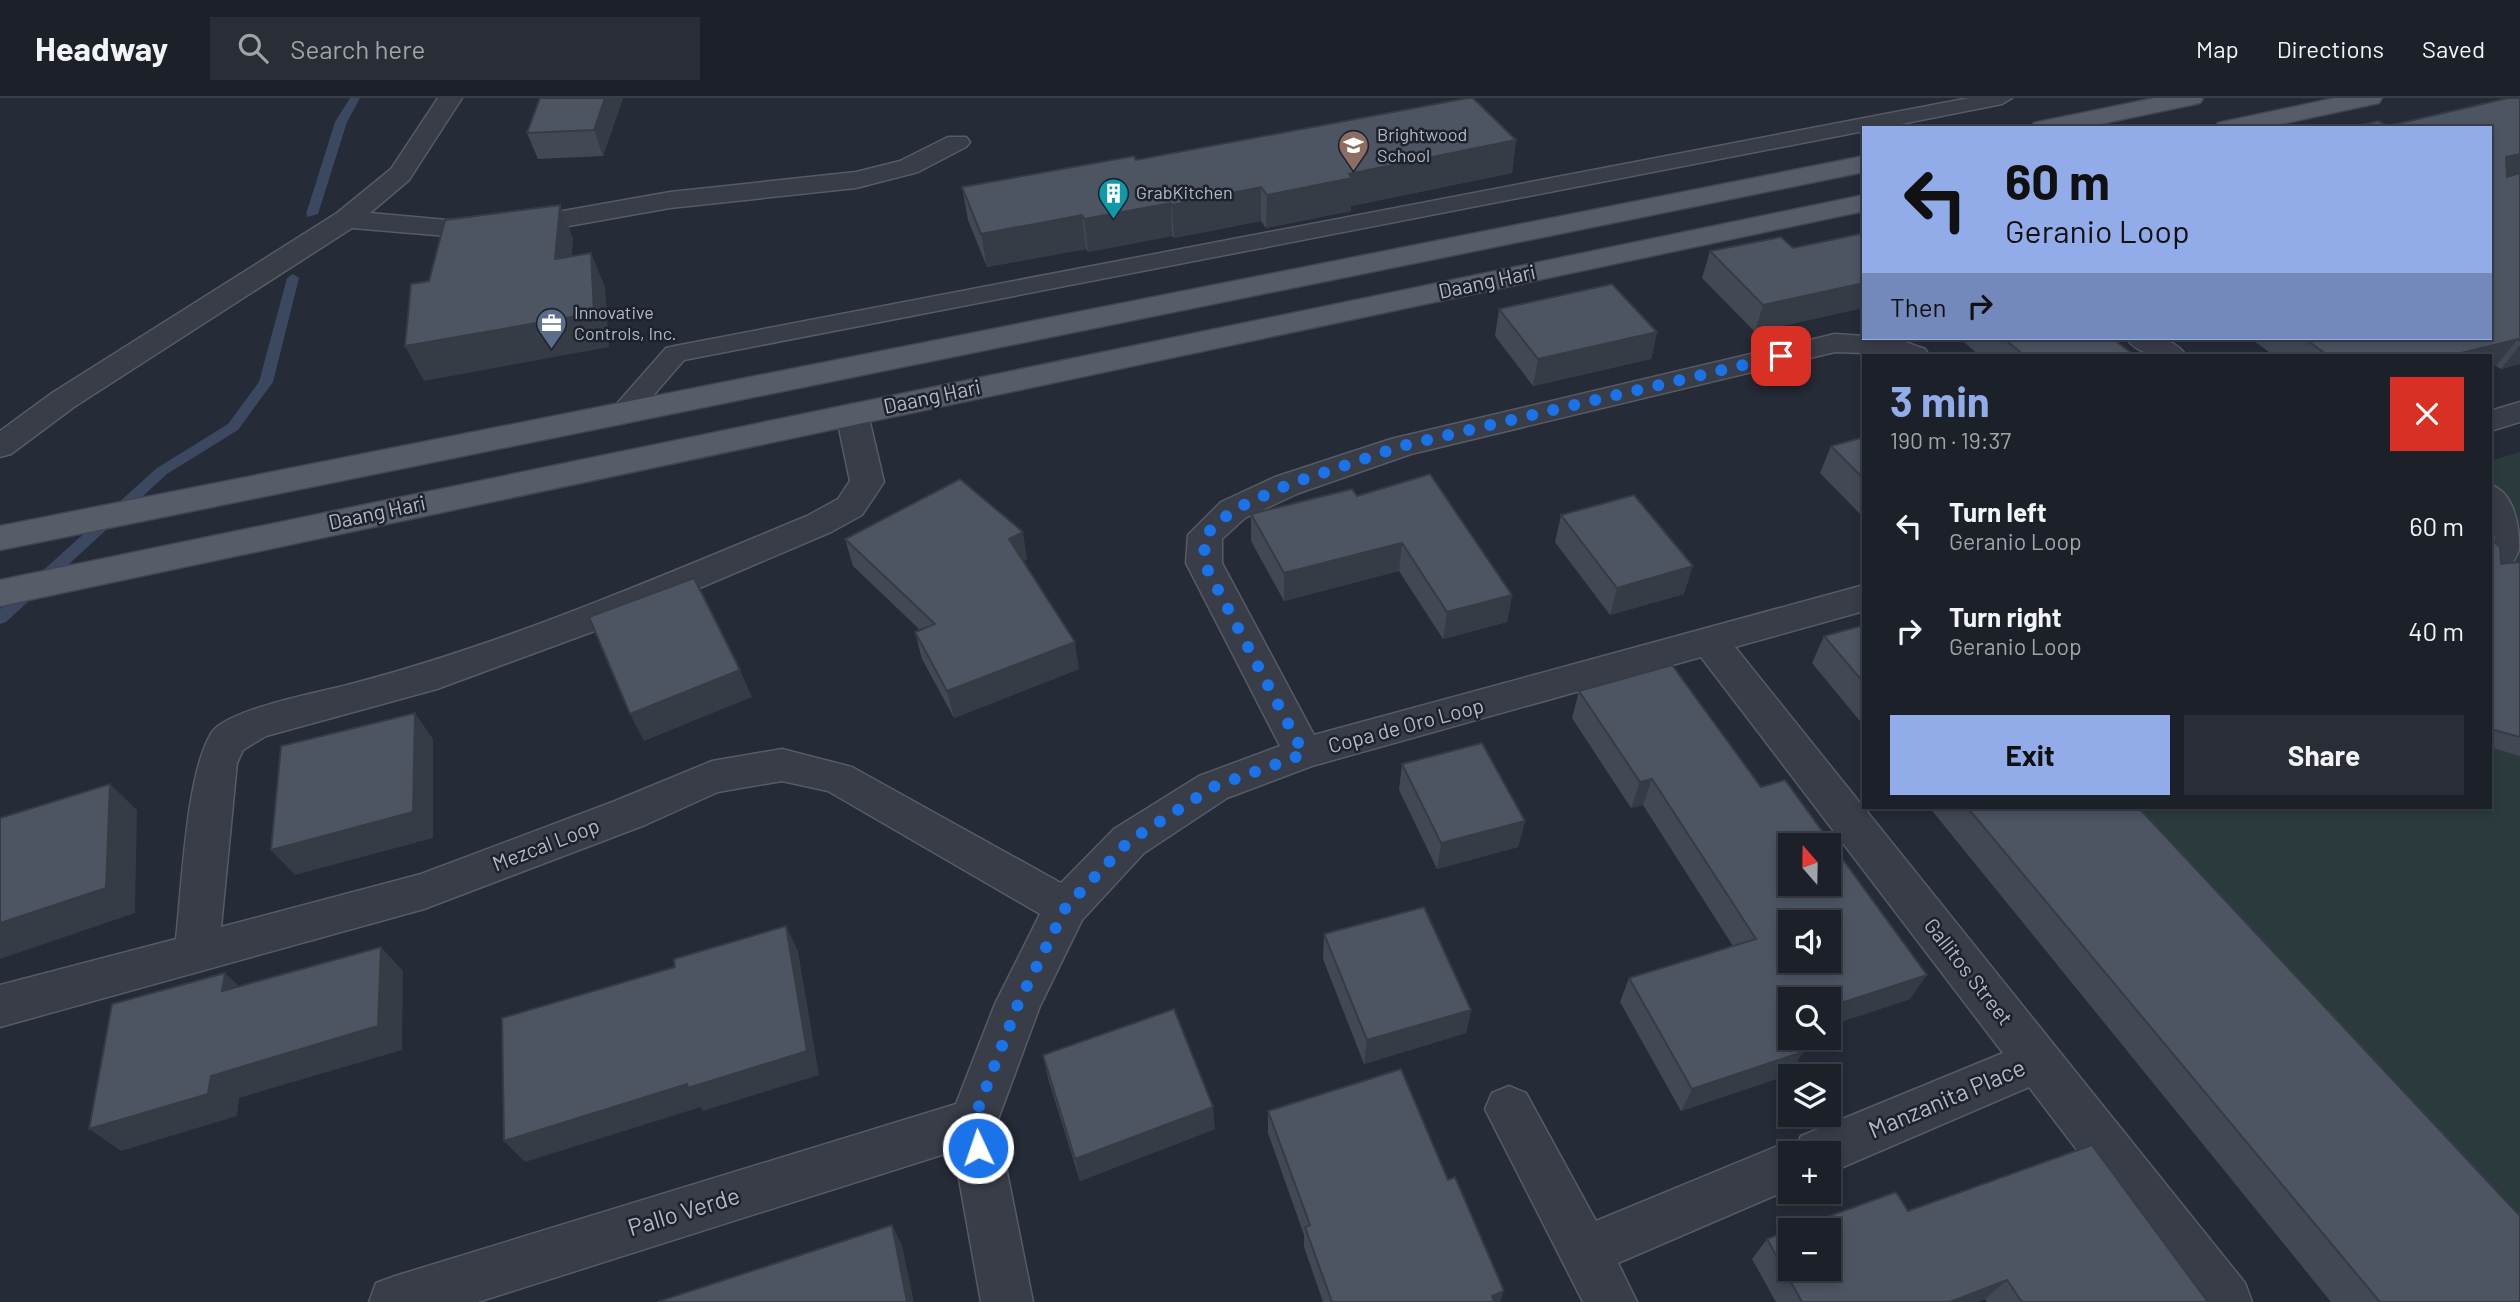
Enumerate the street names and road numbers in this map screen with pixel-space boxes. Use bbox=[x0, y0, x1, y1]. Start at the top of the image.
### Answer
street label: Daang Hari bbox=[1436, 258, 1537, 303]
street label: Daang Hari bbox=[881, 373, 982, 418]
street label: Daang Hari bbox=[326, 489, 427, 534]
street label: Copa de Oro Loop bbox=[1325, 692, 1486, 757]
street label: Mezcal Loop bbox=[488, 812, 603, 875]
street label: Gallitos Street bbox=[1920, 913, 2019, 1030]
street label: Manzanita Place bbox=[1864, 1052, 2029, 1144]
street label: Pallo Verde bbox=[624, 1180, 743, 1241]

